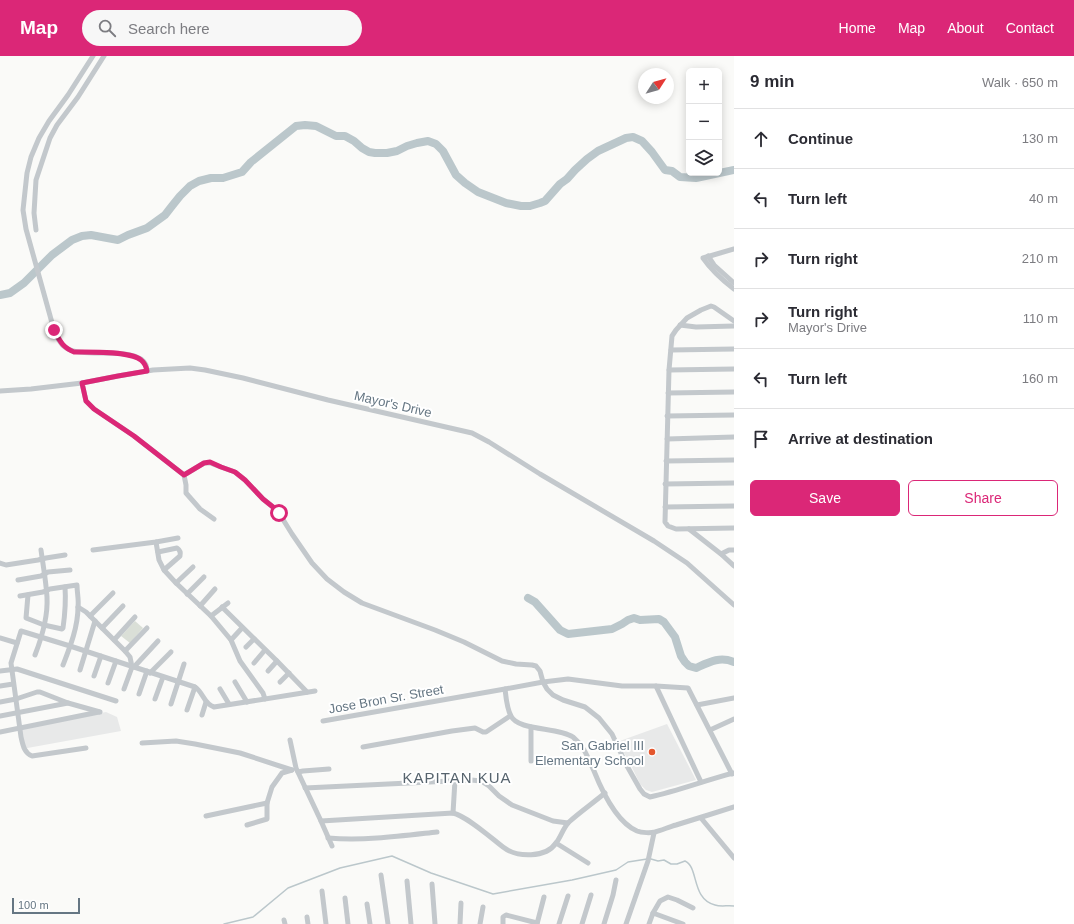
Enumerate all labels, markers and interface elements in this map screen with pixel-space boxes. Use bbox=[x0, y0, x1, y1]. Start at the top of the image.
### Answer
search box bbox=[82, 10, 362, 46]
text: Map bbox=[20, 17, 58, 38]
icon: search bbox=[96, 17, 118, 39]
text: Search here bbox=[128, 20, 210, 37]
text: Home bbox=[839, 20, 876, 36]
text: Map bbox=[898, 20, 925, 36]
text: About bbox=[947, 20, 984, 36]
text: Contact bbox=[1006, 20, 1054, 36]
north arrow bbox=[638, 68, 674, 104]
map controls bbox=[686, 68, 722, 176]
button: + bbox=[686, 68, 722, 104]
text: 9 min bbox=[750, 72, 794, 91]
text: Walk · 650 m bbox=[982, 75, 1058, 90]
button: − bbox=[686, 104, 722, 140]
icon: ahead bbox=[750, 128, 772, 150]
text: Continue bbox=[788, 130, 853, 147]
text: 130 m bbox=[1022, 131, 1058, 146]
button: layers bbox=[686, 140, 722, 176]
icon: left bbox=[750, 188, 772, 210]
text: Turn left bbox=[788, 190, 847, 207]
text: 40 m bbox=[1029, 191, 1058, 206]
icon: right bbox=[750, 248, 772, 270]
text: Turn right bbox=[788, 250, 858, 267]
text: 210 m bbox=[1022, 251, 1058, 266]
text: Turn right bbox=[788, 303, 858, 320]
icon: right bbox=[750, 308, 772, 330]
text: 110 m bbox=[1023, 311, 1058, 326]
text: Mayor's Drive bbox=[788, 320, 867, 335]
route end bbox=[45, 321, 63, 339]
icon: left bbox=[750, 368, 772, 390]
text: Turn left bbox=[788, 370, 847, 387]
text: 160 m bbox=[1022, 371, 1058, 386]
street label: Mayor's Drive bbox=[353, 388, 433, 420]
icon: arrive bbox=[750, 428, 772, 450]
text: Arrive at destination bbox=[788, 430, 933, 447]
button: Save bbox=[750, 480, 900, 516]
button: Share bbox=[908, 480, 1058, 516]
route start bbox=[270, 504, 288, 522]
street label: Jose Bron Sr. Street bbox=[327, 681, 445, 716]
place label: San Gabriel III Elementary School bbox=[535, 738, 644, 768]
marker: San Gabriel III Elementary School bbox=[647, 747, 657, 757]
district label: KAPITAN KUA bbox=[402, 769, 512, 786]
scale bar bbox=[12, 896, 80, 915]
text: 100 m bbox=[18, 899, 49, 911]

